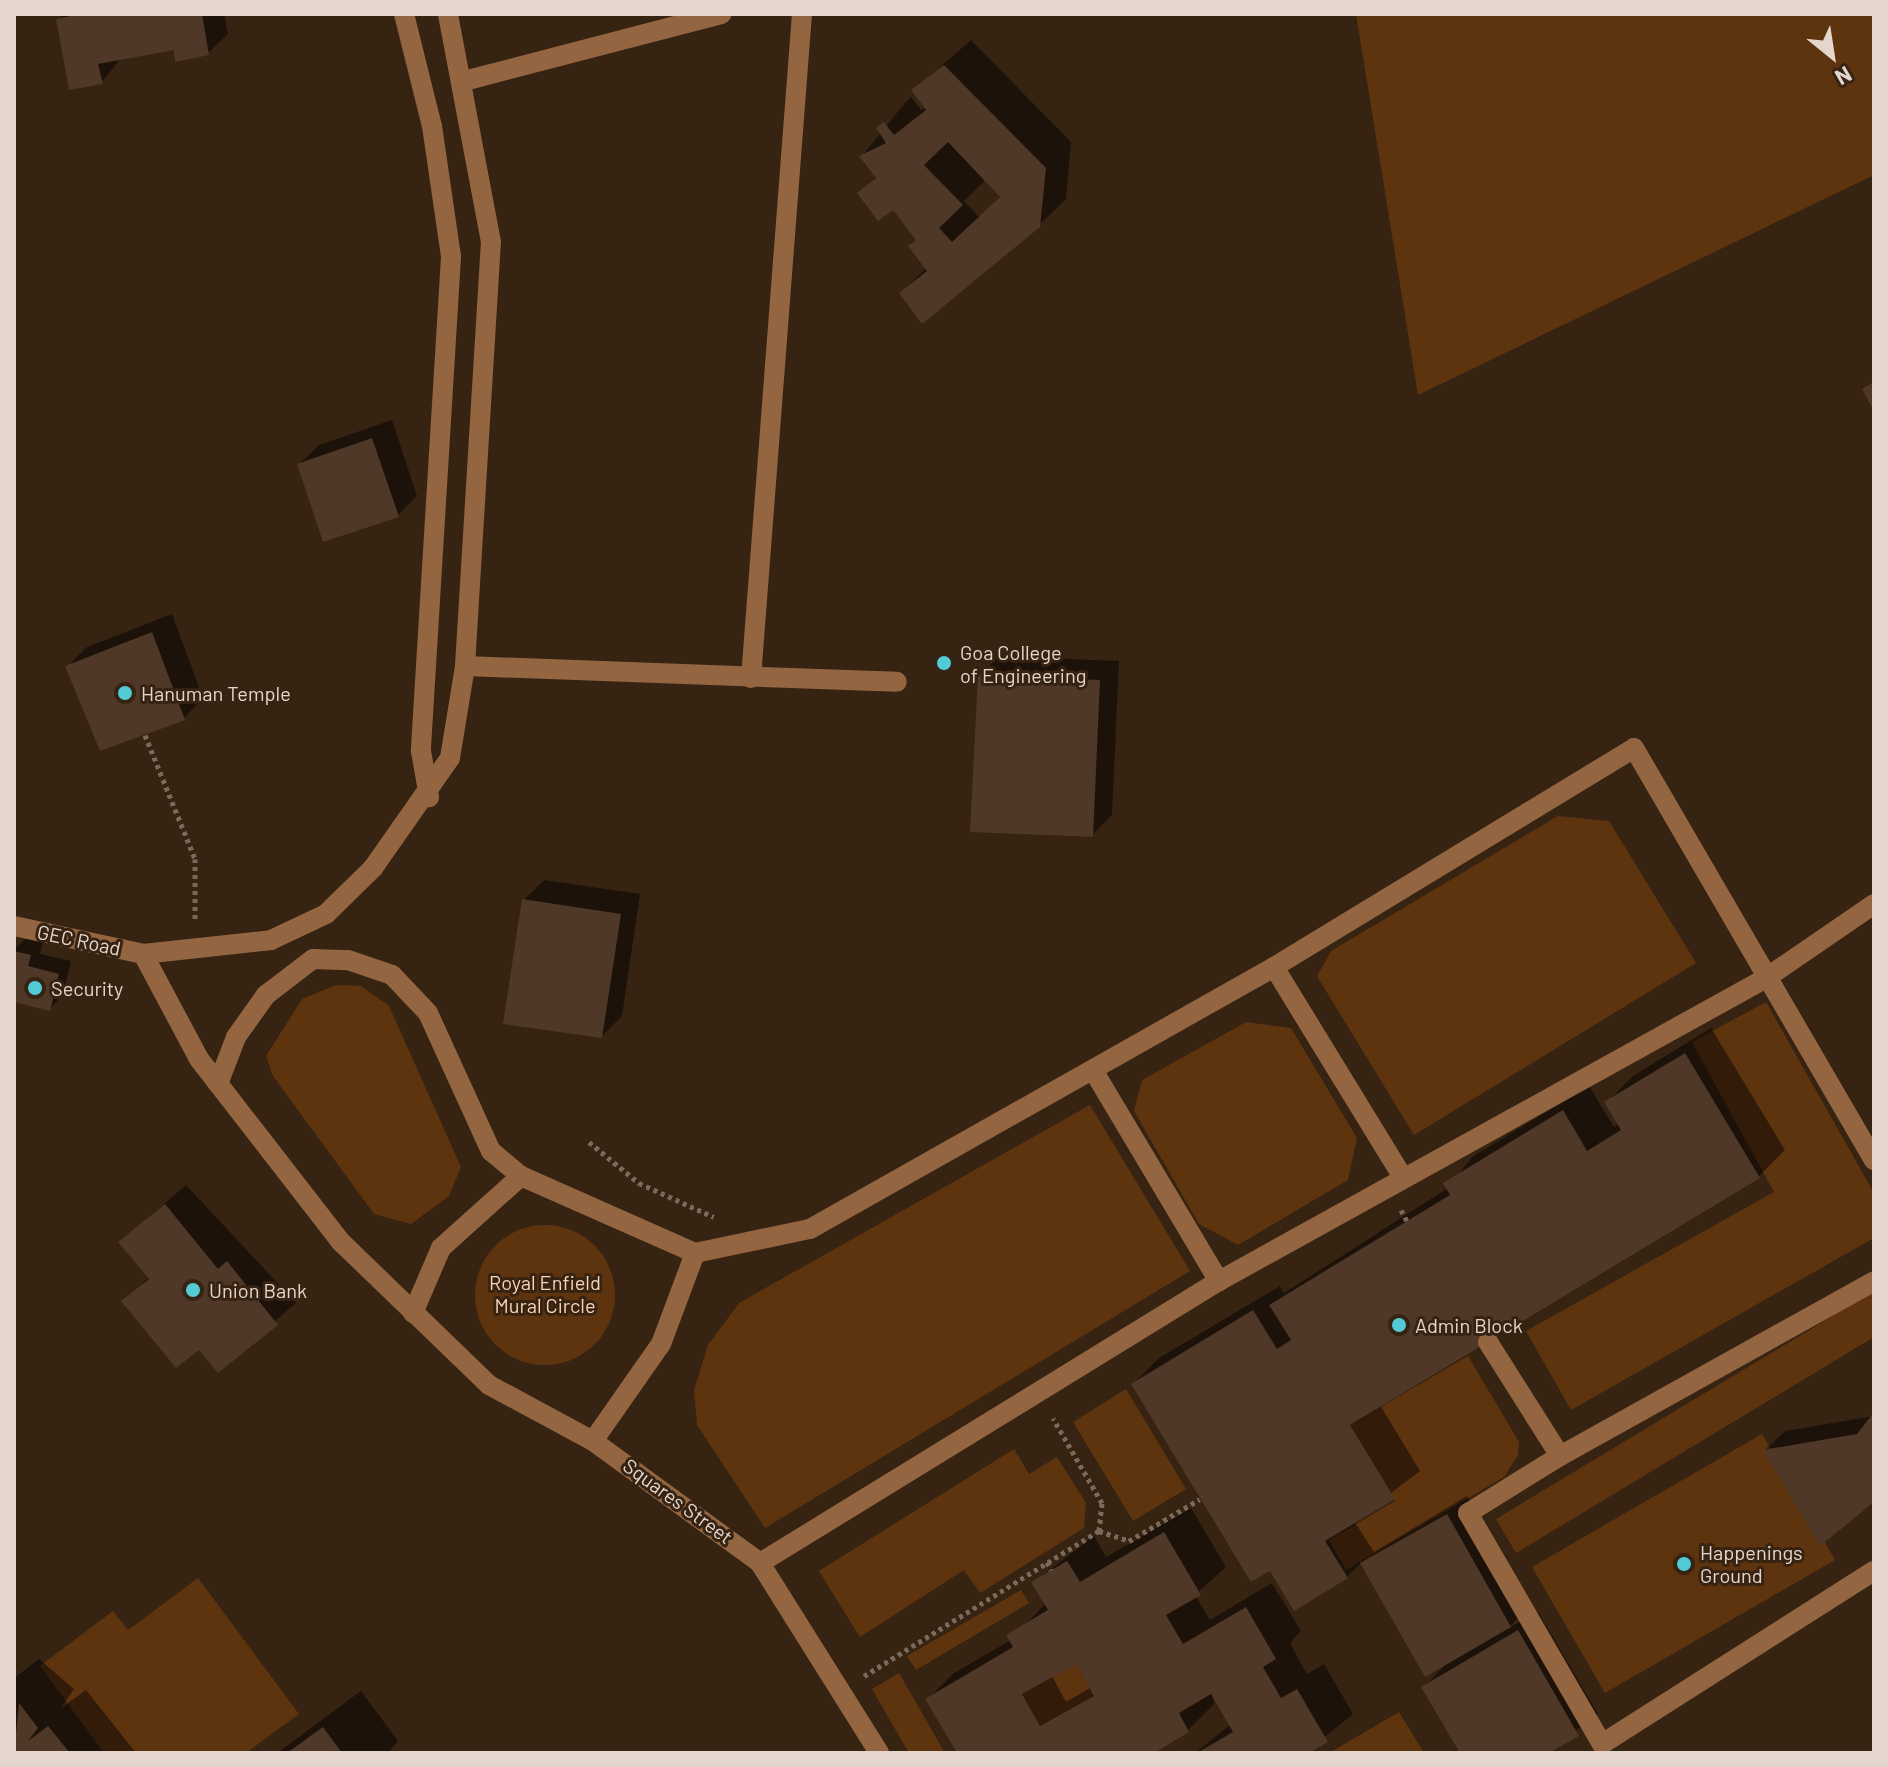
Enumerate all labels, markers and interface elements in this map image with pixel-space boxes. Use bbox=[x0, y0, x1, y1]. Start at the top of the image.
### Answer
north arrow bbox=[1792, 16, 1872, 96]
text: N bbox=[1831, 62, 1857, 92]
place label: Goa College of Engineering bbox=[960, 640, 1086, 687]
marker: Goa College of Engineering bbox=[935, 654, 953, 672]
place label: Hanuman Temple bbox=[141, 681, 291, 705]
marker: Hanuman Temple bbox=[116, 684, 134, 702]
street label: GEC Road bbox=[35, 919, 123, 961]
place label: Security bbox=[51, 976, 123, 1000]
marker: Security bbox=[26, 979, 44, 997]
park label: Royal Enfield Mural Circle bbox=[489, 1271, 601, 1318]
place label: Union Bank bbox=[209, 1278, 307, 1302]
marker: Union Bank bbox=[184, 1281, 202, 1299]
place label: Admin Block bbox=[1415, 1313, 1523, 1337]
marker: Admin Block bbox=[1390, 1316, 1408, 1334]
street label: Squares Street bbox=[619, 1453, 737, 1549]
place label: Happenings Ground bbox=[1700, 1540, 1803, 1587]
marker: Happenings Ground bbox=[1675, 1555, 1693, 1573]

